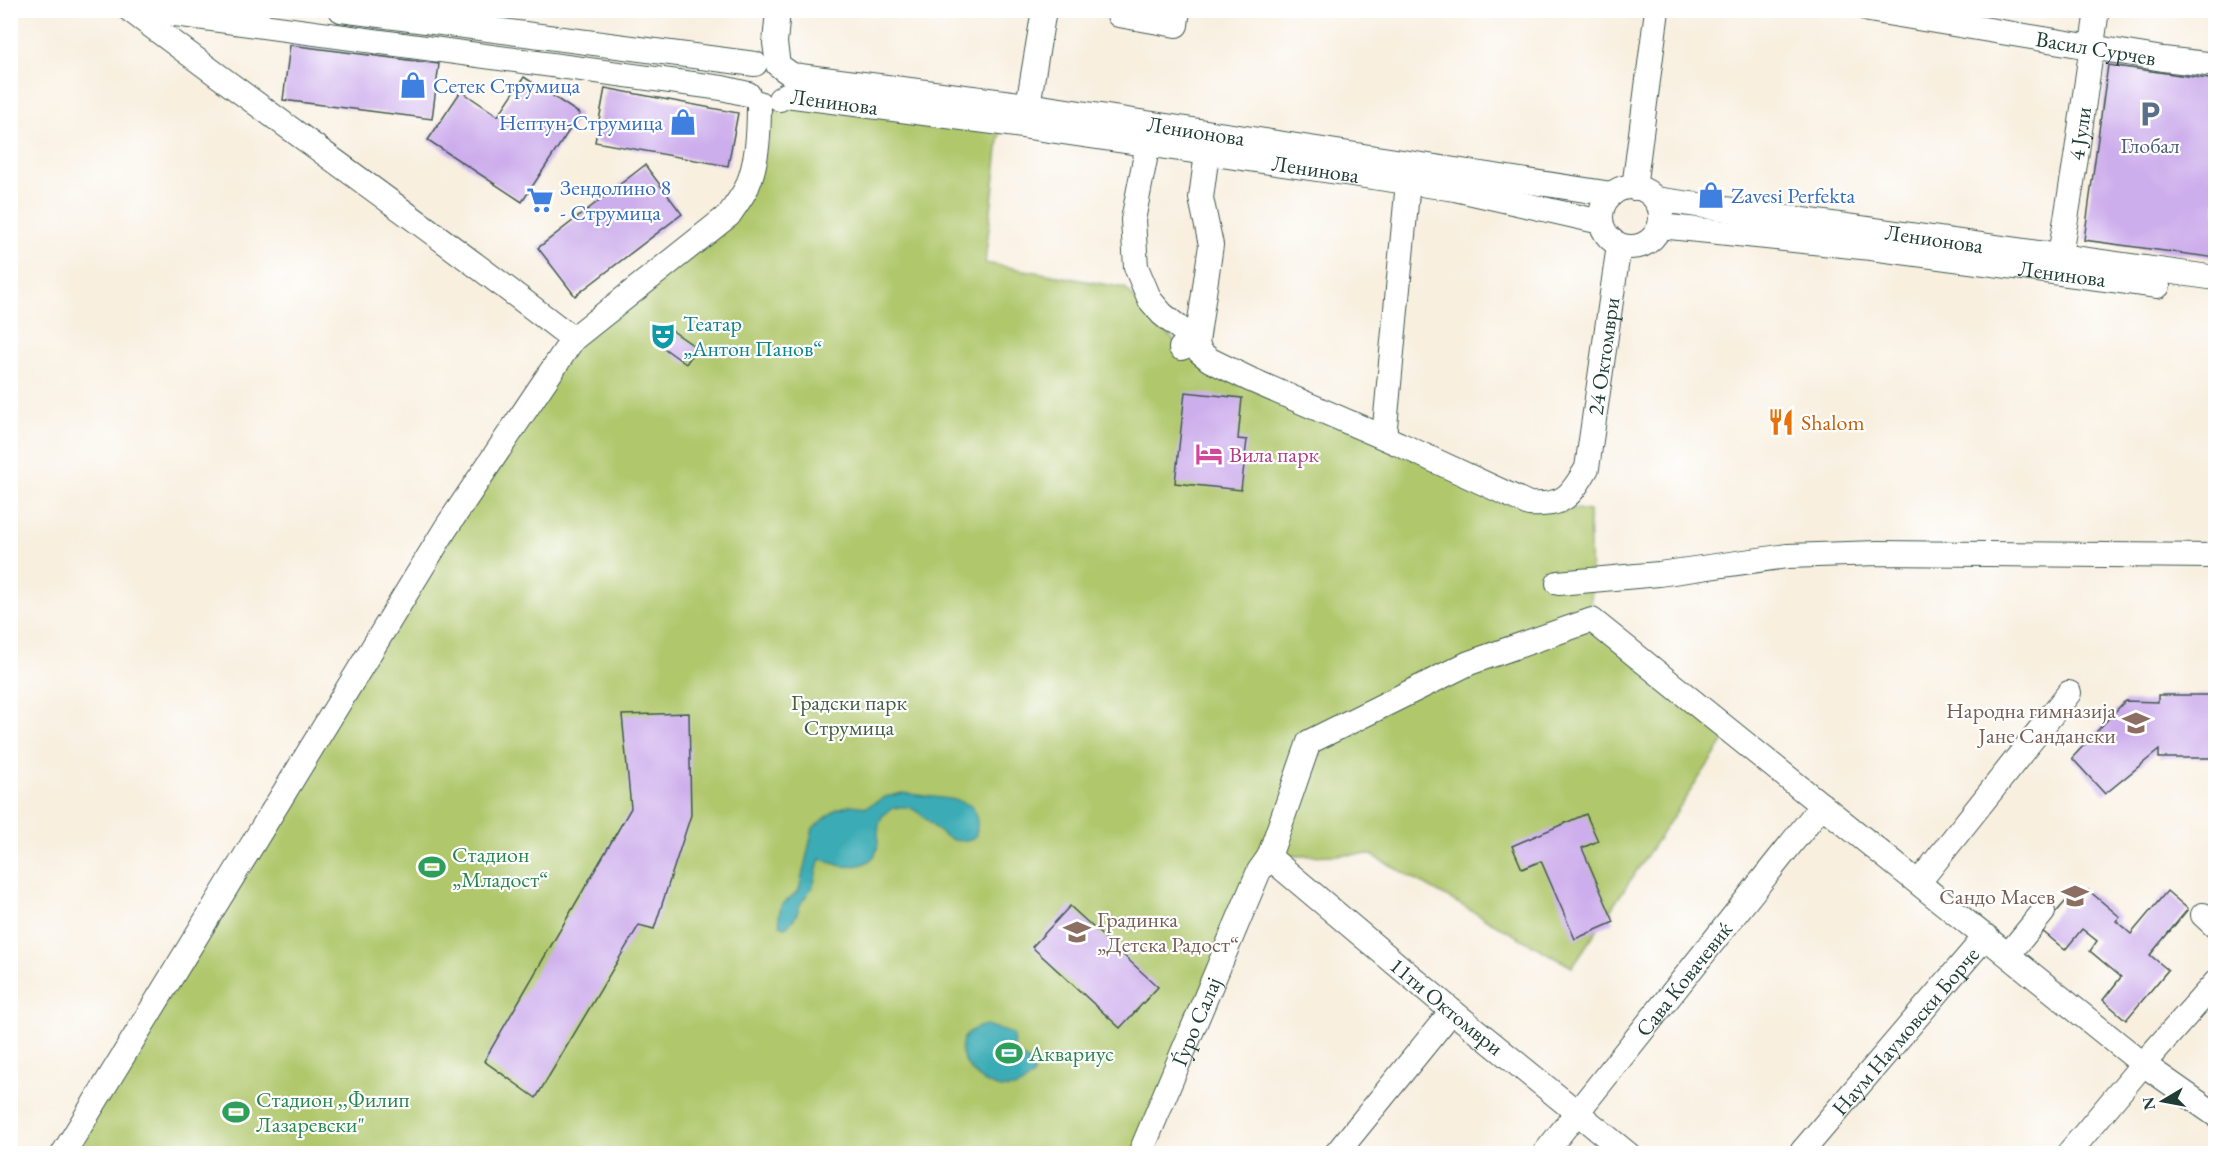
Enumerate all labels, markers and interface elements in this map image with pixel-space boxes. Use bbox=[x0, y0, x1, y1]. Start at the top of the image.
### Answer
street label: Васил Сурчев bbox=[2034, 24, 2158, 72]
shop icon: Сетек Струмица bbox=[398, 70, 428, 100]
place label: Сетек Струмица bbox=[433, 71, 581, 100]
street label: Ленинова bbox=[789, 81, 880, 121]
parking icon: Глобал bbox=[2135, 99, 2165, 129]
street label: 4 Јули bbox=[2061, 105, 2098, 162]
shop icon: Нептун-Струмица bbox=[668, 107, 698, 137]
place label: Нептун-Струмица bbox=[499, 108, 663, 137]
street label: Ленионова bbox=[1145, 109, 1247, 152]
place label: Глобал bbox=[2120, 131, 2180, 160]
street label: Ленинова bbox=[1270, 148, 1361, 189]
place label: Зендолино 8 - Струмица bbox=[560, 173, 671, 227]
shop icon: Zavesi Perfekta bbox=[1696, 180, 1726, 210]
place label: Zavesi Perfekta bbox=[1731, 181, 1855, 210]
supermarket icon: Зендолино 8 - Струмица bbox=[525, 185, 555, 215]
street label: Ленионова bbox=[1883, 217, 1985, 260]
street label: Ленинова bbox=[2017, 253, 2108, 293]
street label: 24 Октомври bbox=[1580, 295, 1626, 417]
place label: Театар „Антон Панов“ bbox=[683, 309, 823, 363]
theatre icon: Театар „Антон Панов“ bbox=[648, 321, 678, 351]
restaurant icon: Shalom bbox=[1766, 407, 1796, 437]
place label: Shalom bbox=[1801, 408, 1865, 437]
hotel icon: Вила парк bbox=[1194, 439, 1224, 469]
place label: Вила парк bbox=[1229, 440, 1320, 469]
park label: Градски парк Струмица bbox=[791, 688, 907, 742]
place label: Народна гимназија Јане Сандански bbox=[1946, 696, 2116, 750]
school or university icon: Народна гимназија Јане Сандански bbox=[2121, 708, 2151, 738]
place label: Стадион „Младост“ bbox=[452, 840, 548, 894]
sports icon: Стадион „Младост“ bbox=[417, 852, 447, 882]
school or university icon: Сандо Масев bbox=[2060, 881, 2090, 911]
place label: Сандо Масев bbox=[1939, 882, 2055, 911]
place label: Градинка „Детска Радост“ bbox=[1097, 905, 1239, 959]
street label: Сава Ковачевиќ bbox=[1629, 915, 1739, 1042]
school or university icon: Градинка „Детска Радост“ bbox=[1062, 917, 1092, 947]
street label: Наум Наумовски Борче bbox=[1825, 940, 1986, 1121]
street label: 11ти Октомври bbox=[1384, 950, 1510, 1062]
street label: Ѓуро Салај bbox=[1164, 972, 1227, 1070]
sports icon: Аквариус bbox=[994, 1038, 1024, 1068]
place label: Аквариус bbox=[1028, 1039, 1114, 1068]
north arrow bbox=[2133, 1071, 2193, 1131]
place label: Стадион ,,Филип Лазаревски" bbox=[256, 1085, 410, 1139]
text: N bbox=[2137, 1095, 2160, 1112]
sports icon: Стадион ,,Филип Лазаревски" bbox=[221, 1097, 251, 1127]

